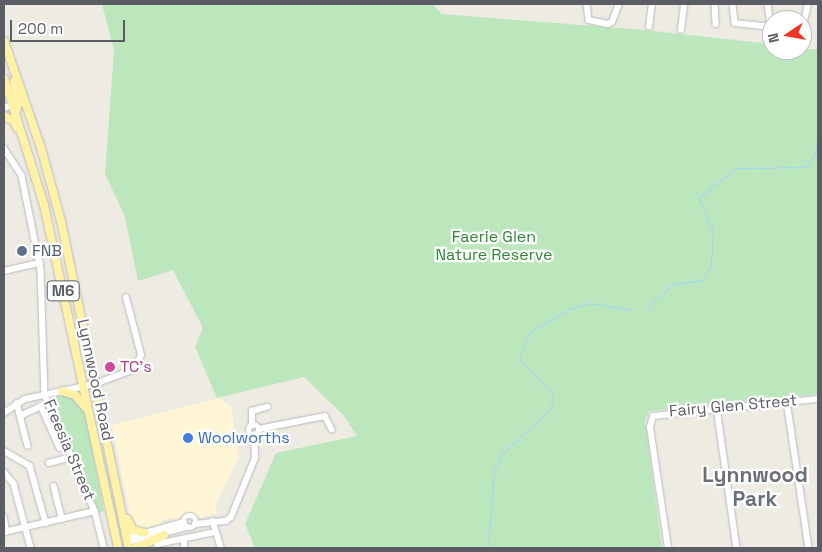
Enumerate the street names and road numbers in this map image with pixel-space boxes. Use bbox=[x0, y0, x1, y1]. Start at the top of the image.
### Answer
road number: M6 bbox=[47, 278, 79, 304]
street label: Lynnwood Road bbox=[73, 317, 117, 443]
street label: Fairy Glen Street bbox=[668, 391, 798, 421]
street label: Freesia Street bbox=[39, 397, 99, 503]

